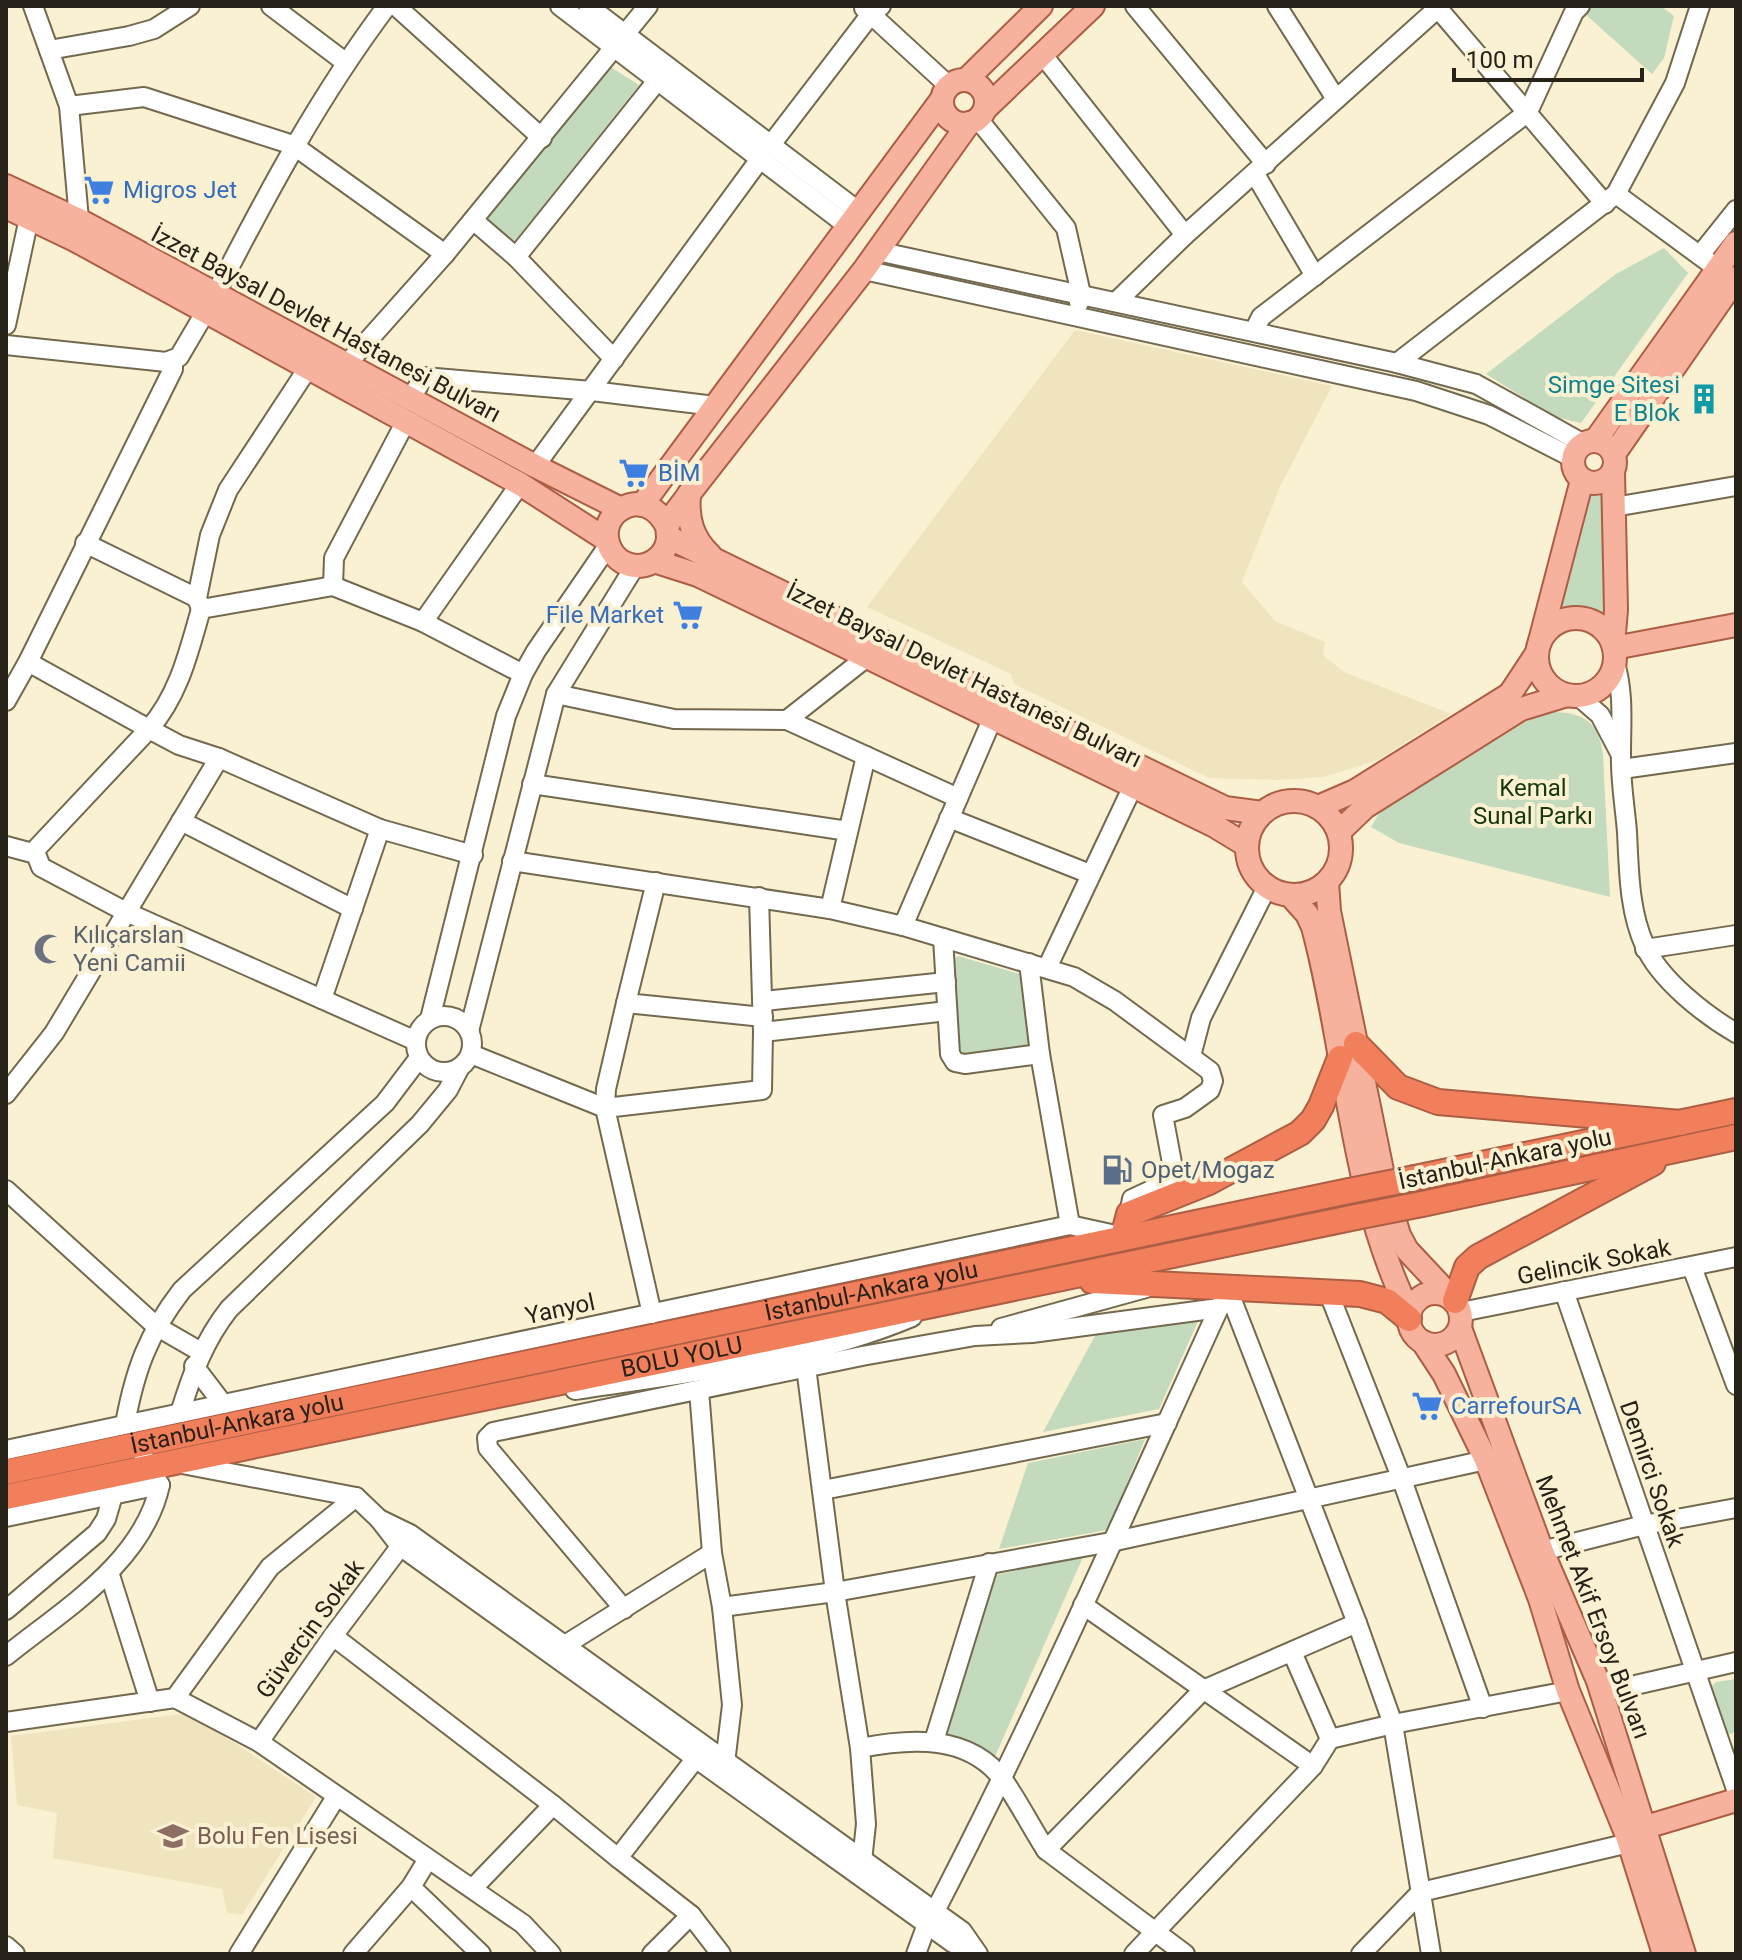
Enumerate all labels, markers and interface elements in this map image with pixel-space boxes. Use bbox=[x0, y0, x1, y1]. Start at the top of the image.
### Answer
scale bar bbox=[1454, 32, 1642, 82]
text: 100 m bbox=[1466, 46, 1533, 74]
supermarket icon: Migros Jet bbox=[82, 173, 116, 207]
place label: Migros Jet bbox=[123, 176, 237, 204]
street label: İzzet Baysal Devlet Hastanesi Bulvarı bbox=[147, 220, 505, 428]
place label: Simge Sitesi E Blok bbox=[1548, 371, 1681, 427]
building icon: Simge Sitesi E Blok bbox=[1687, 382, 1721, 416]
supermarket icon: BİM bbox=[617, 456, 651, 490]
place label: BİM bbox=[658, 459, 700, 487]
street label: İzzet Baysal Devlet Hastanesi Bulvarı bbox=[782, 577, 1146, 773]
supermarket icon: File Market bbox=[671, 598, 705, 632]
place label: File Market bbox=[546, 601, 664, 629]
park label: Kemal Sunal Parkı bbox=[1473, 774, 1593, 830]
place label: Kılıçarslan Yeni Camii bbox=[73, 921, 186, 977]
mosque icon: Kılıçarslan Yeni Camii bbox=[32, 932, 66, 966]
street label: İstanbul-Ankara yolu bbox=[1396, 1123, 1614, 1195]
fuel station icon: Opet/Mogaz bbox=[1100, 1153, 1134, 1187]
place label: Opet/Mogaz bbox=[1141, 1156, 1275, 1184]
street label: Gelincik Sokak bbox=[1515, 1233, 1674, 1291]
street label: İstanbul-Ankara yolu bbox=[762, 1255, 980, 1327]
street label: Yanyol bbox=[523, 1288, 597, 1330]
street label: BOLU YOLU bbox=[618, 1331, 745, 1383]
street label: İstanbul-Ankara yolu bbox=[128, 1388, 346, 1460]
supermarket icon: CarrefourSA bbox=[1410, 1389, 1444, 1423]
place label: CarrefourSA bbox=[1451, 1392, 1582, 1420]
street label: Demirci Sokak bbox=[1614, 1397, 1690, 1552]
street label: Mehmet Akif Ersoy Bulvarı bbox=[1530, 1471, 1656, 1743]
street label: Güvercin Sokak bbox=[250, 1554, 370, 1704]
school or university icon: Bolu Fen Lisesi bbox=[156, 1819, 190, 1853]
place label: Bolu Fen Lisesi bbox=[197, 1822, 358, 1850]

